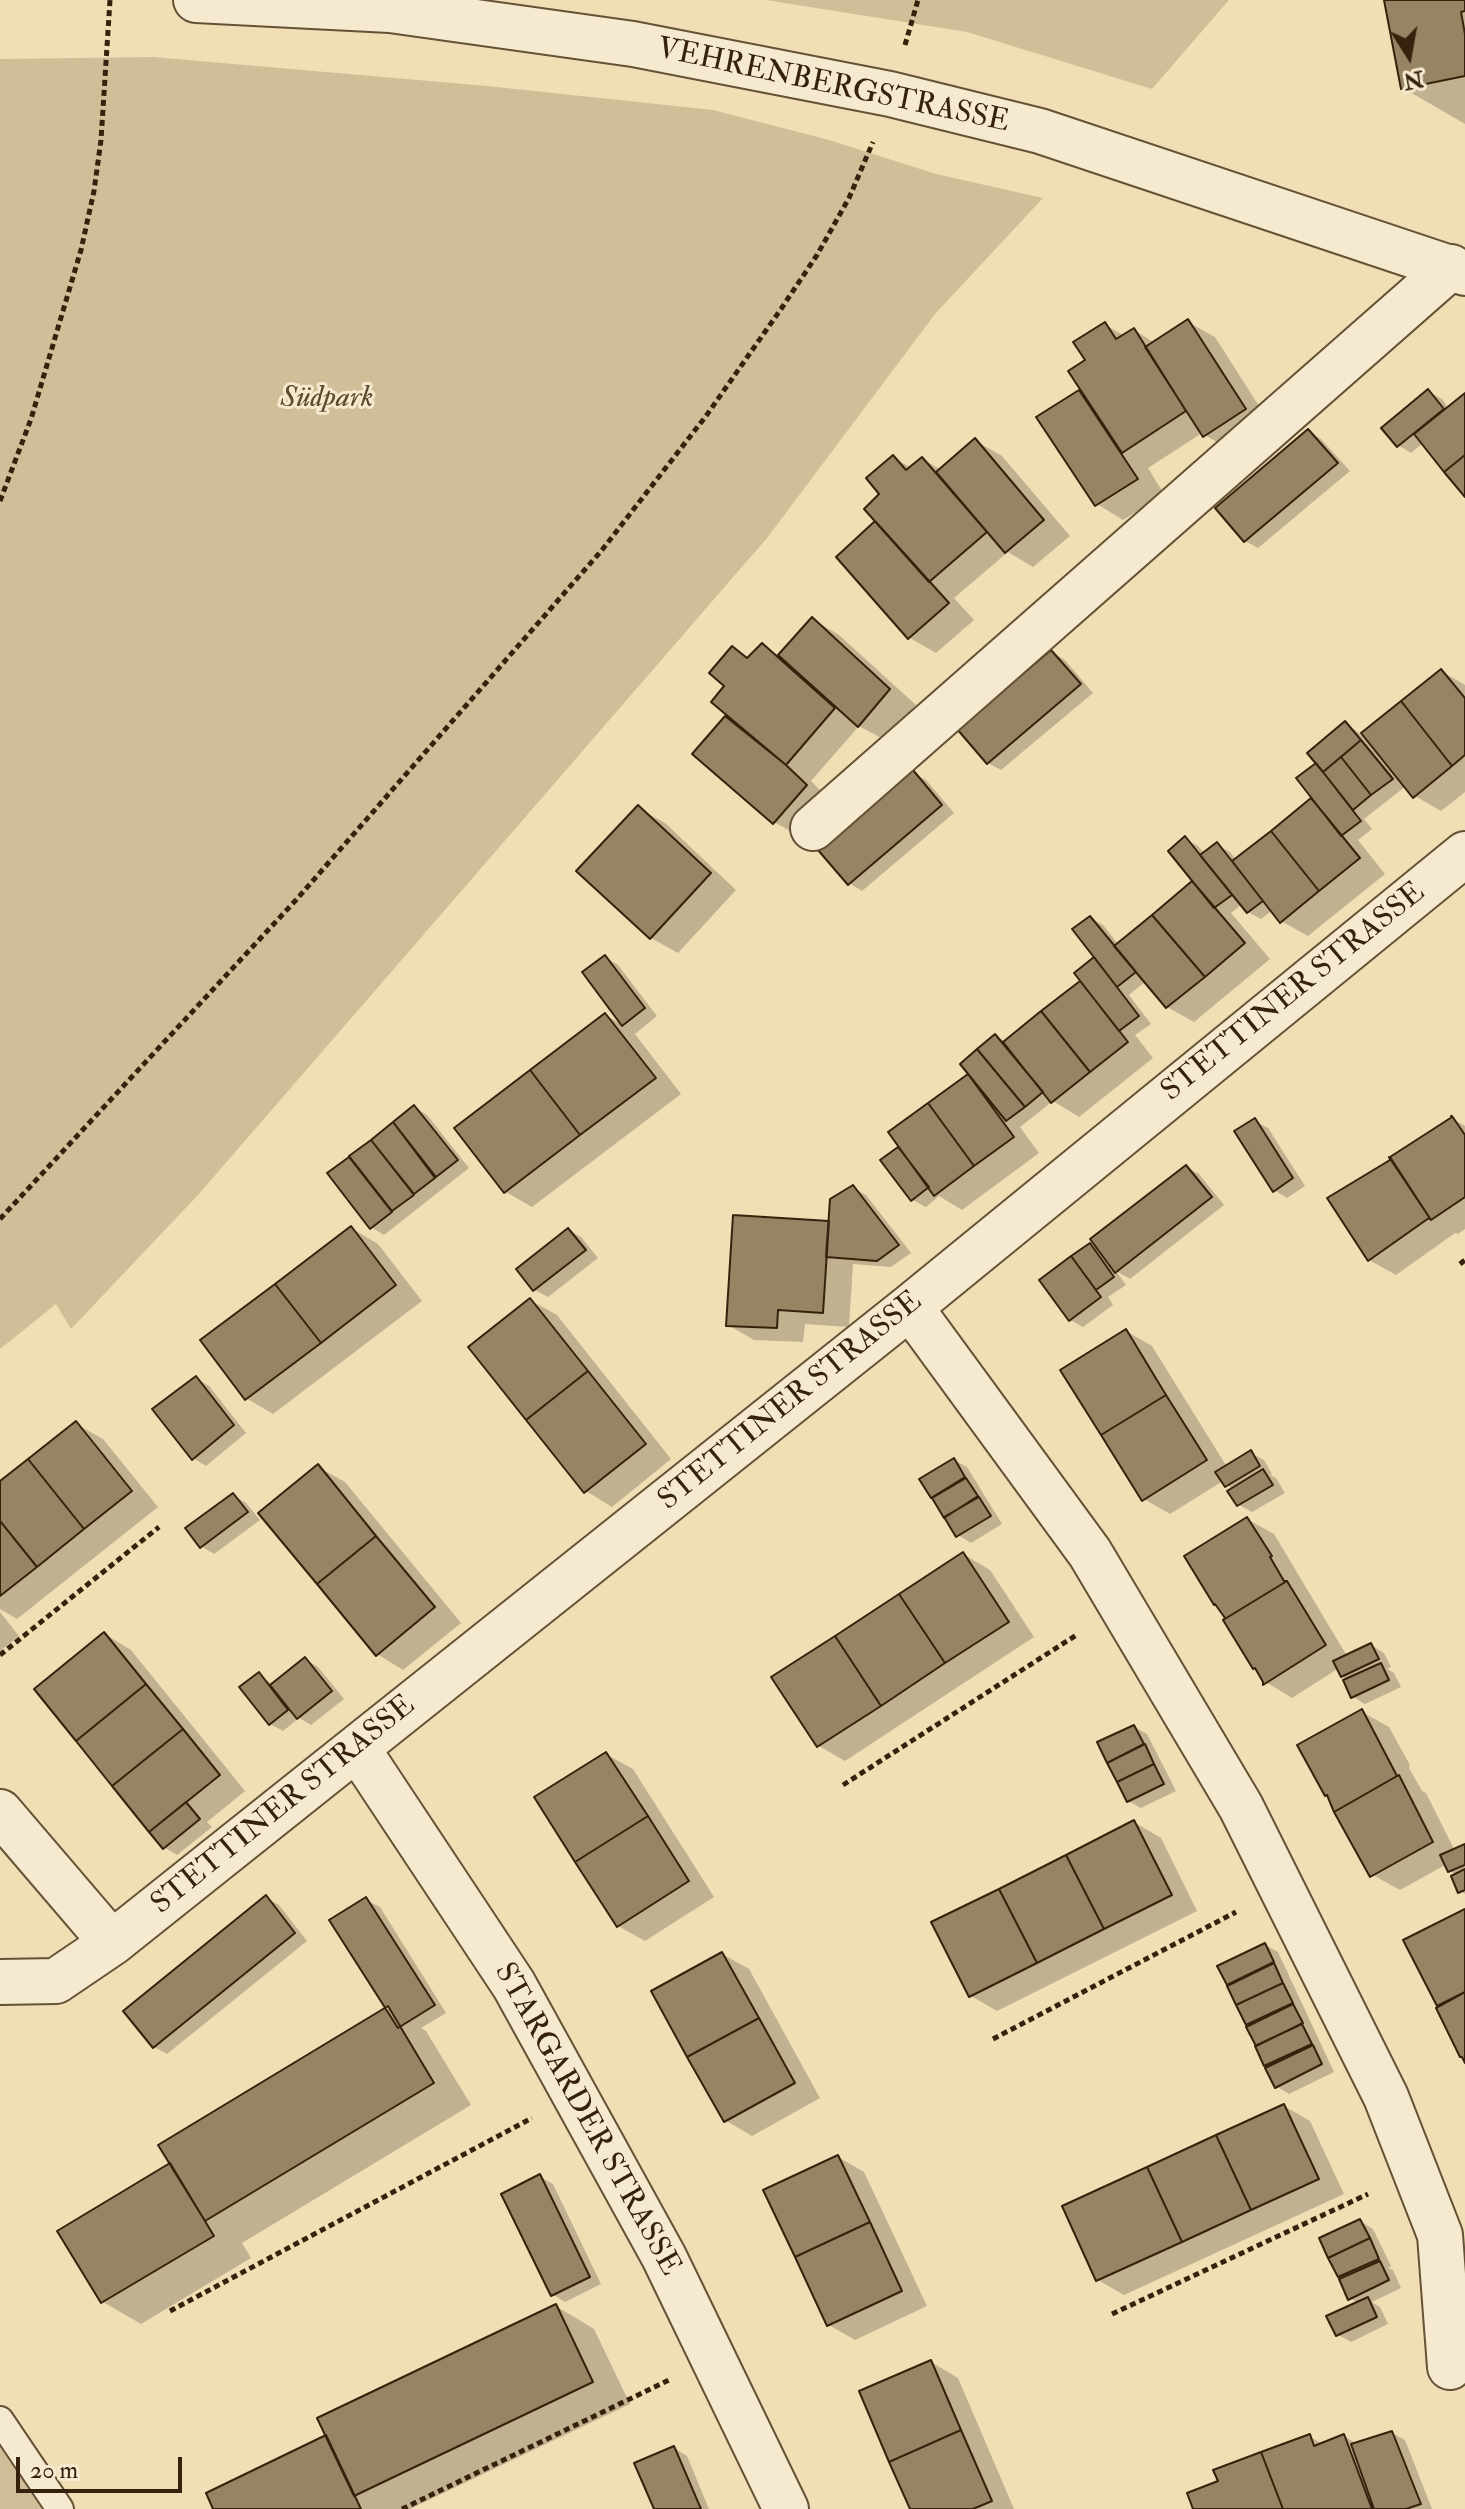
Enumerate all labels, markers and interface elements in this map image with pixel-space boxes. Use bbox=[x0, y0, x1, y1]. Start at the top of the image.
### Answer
north arrow bbox=[1369, 16, 1449, 96]
street label: VEHRENBERGSTRASSE bbox=[654, 32, 1012, 142]
text: N bbox=[1401, 64, 1426, 95]
park label: Südpark bbox=[281, 382, 373, 418]
street label: STETTINER STRASSE bbox=[1155, 876, 1433, 1110]
street label: STETTINER STRASSE bbox=[652, 1285, 930, 1519]
street label: STETTINER STRASSE bbox=[145, 1689, 423, 1923]
street label: STARGARDER STRASSE bbox=[485, 1957, 687, 2283]
scale bar bbox=[20, 2441, 186, 2491]
text: 20 m bbox=[30, 2455, 78, 2486]

